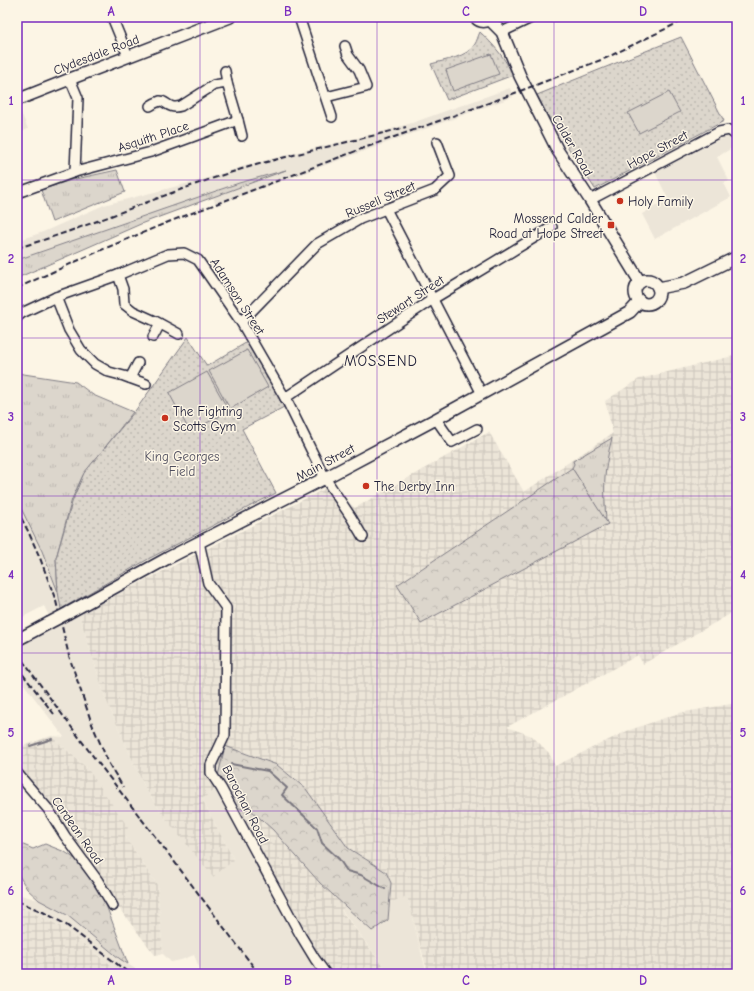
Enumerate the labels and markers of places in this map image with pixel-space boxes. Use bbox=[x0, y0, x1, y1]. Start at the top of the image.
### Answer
place label: Holy Family bbox=[628, 194, 693, 209]
marker: Holy Family bbox=[615, 196, 625, 206]
place label: Mossend Calder Road at Hope Street bbox=[489, 211, 604, 241]
marker: Mossend Calder Road at Hope Street bbox=[606, 220, 616, 230]
place label: The Fighting Scotts Gym bbox=[173, 404, 243, 434]
marker: The Fighting Scotts Gym bbox=[160, 413, 170, 423]
place label: The Derby Inn bbox=[374, 479, 455, 494]
marker: The Derby Inn bbox=[361, 481, 371, 491]

